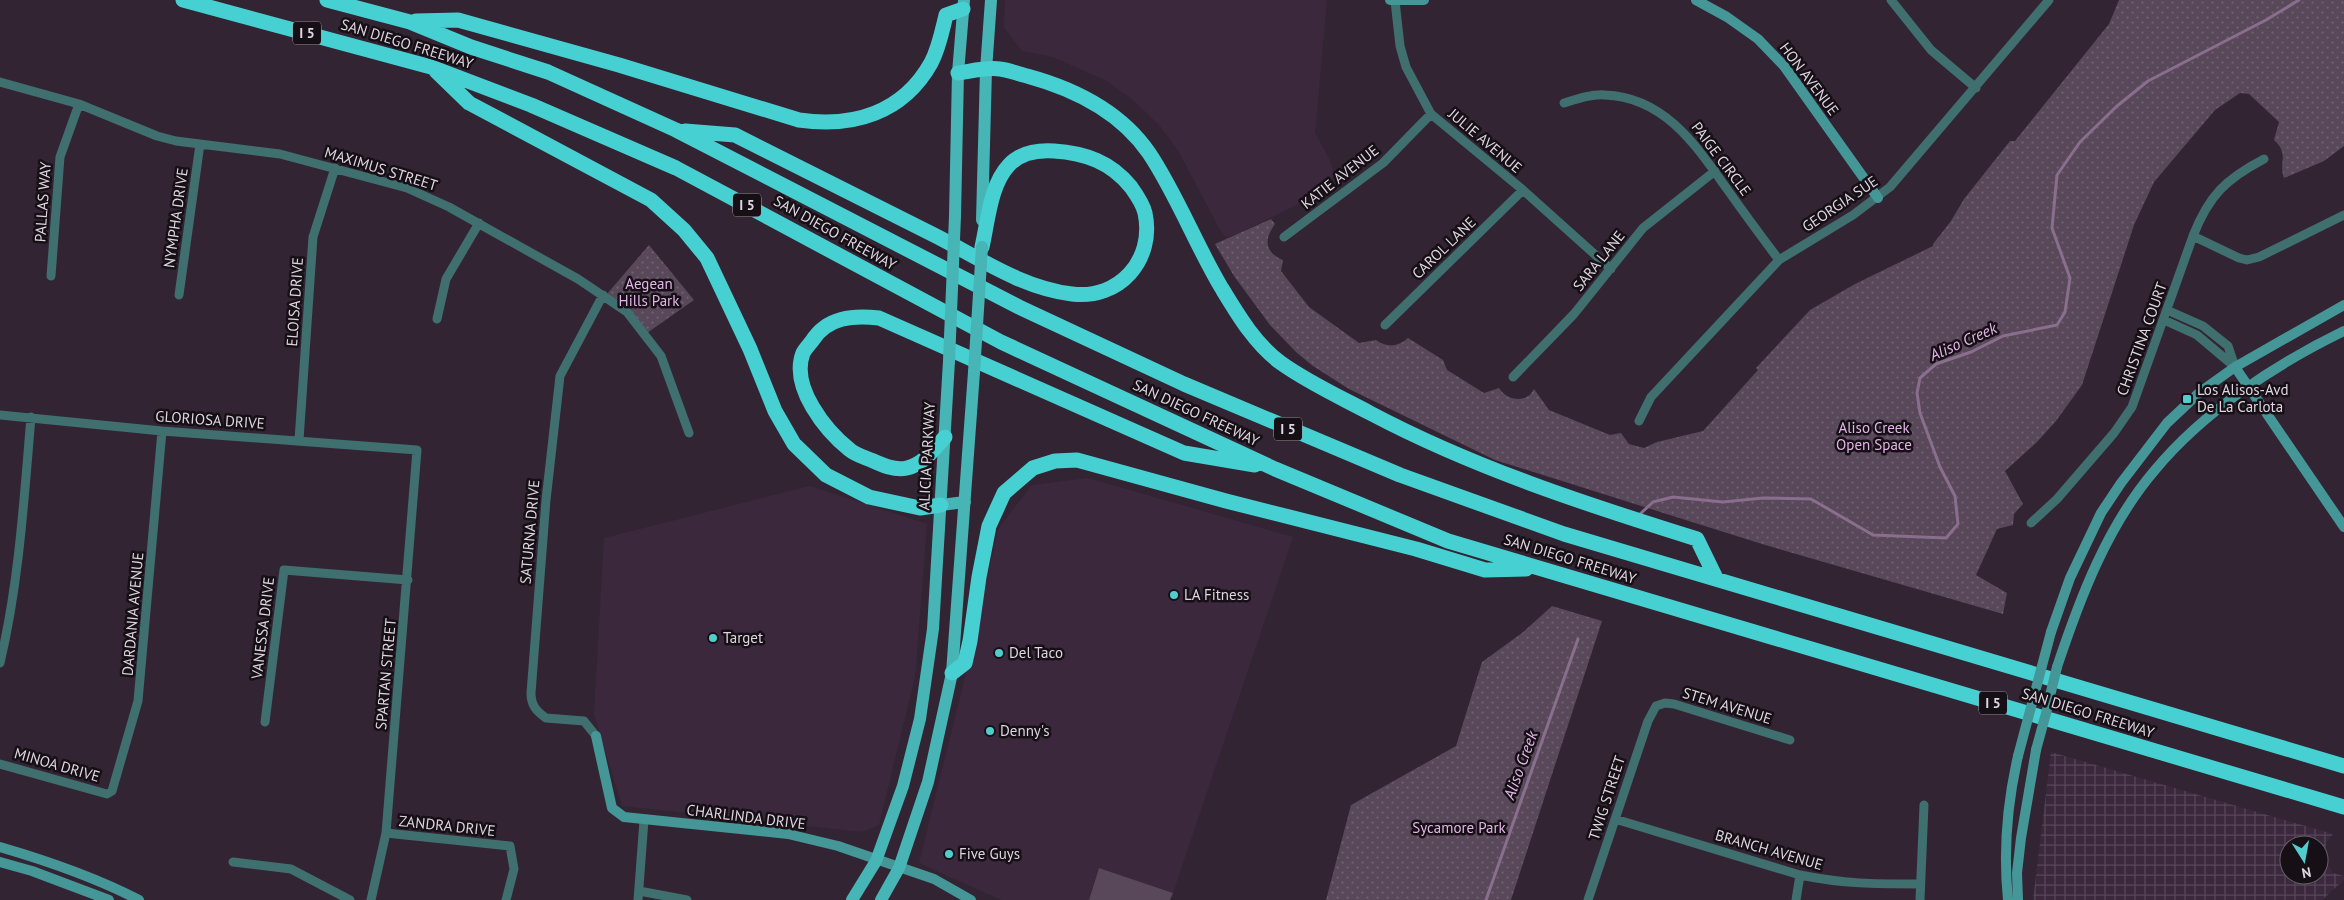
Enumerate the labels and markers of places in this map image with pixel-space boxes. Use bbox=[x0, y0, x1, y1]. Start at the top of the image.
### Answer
place label: Los Alisos-Avd De La Carlota bbox=[2197, 380, 2289, 416]
marker: Los Alisos-Avd De La Carlota bbox=[2181, 393, 2193, 405]
place label: LA Fitness bbox=[1184, 585, 1249, 604]
marker: LA Fitness bbox=[1168, 589, 1180, 601]
place label: Target bbox=[723, 628, 763, 647]
marker: Target bbox=[707, 632, 719, 644]
place label: Del Taco bbox=[1009, 643, 1063, 662]
marker: Del Taco bbox=[993, 647, 1005, 659]
place label: Denny's bbox=[1000, 721, 1050, 740]
marker: Denny's bbox=[984, 725, 996, 737]
place label: Five Guys bbox=[959, 844, 1020, 863]
marker: Five Guys bbox=[943, 848, 955, 860]

